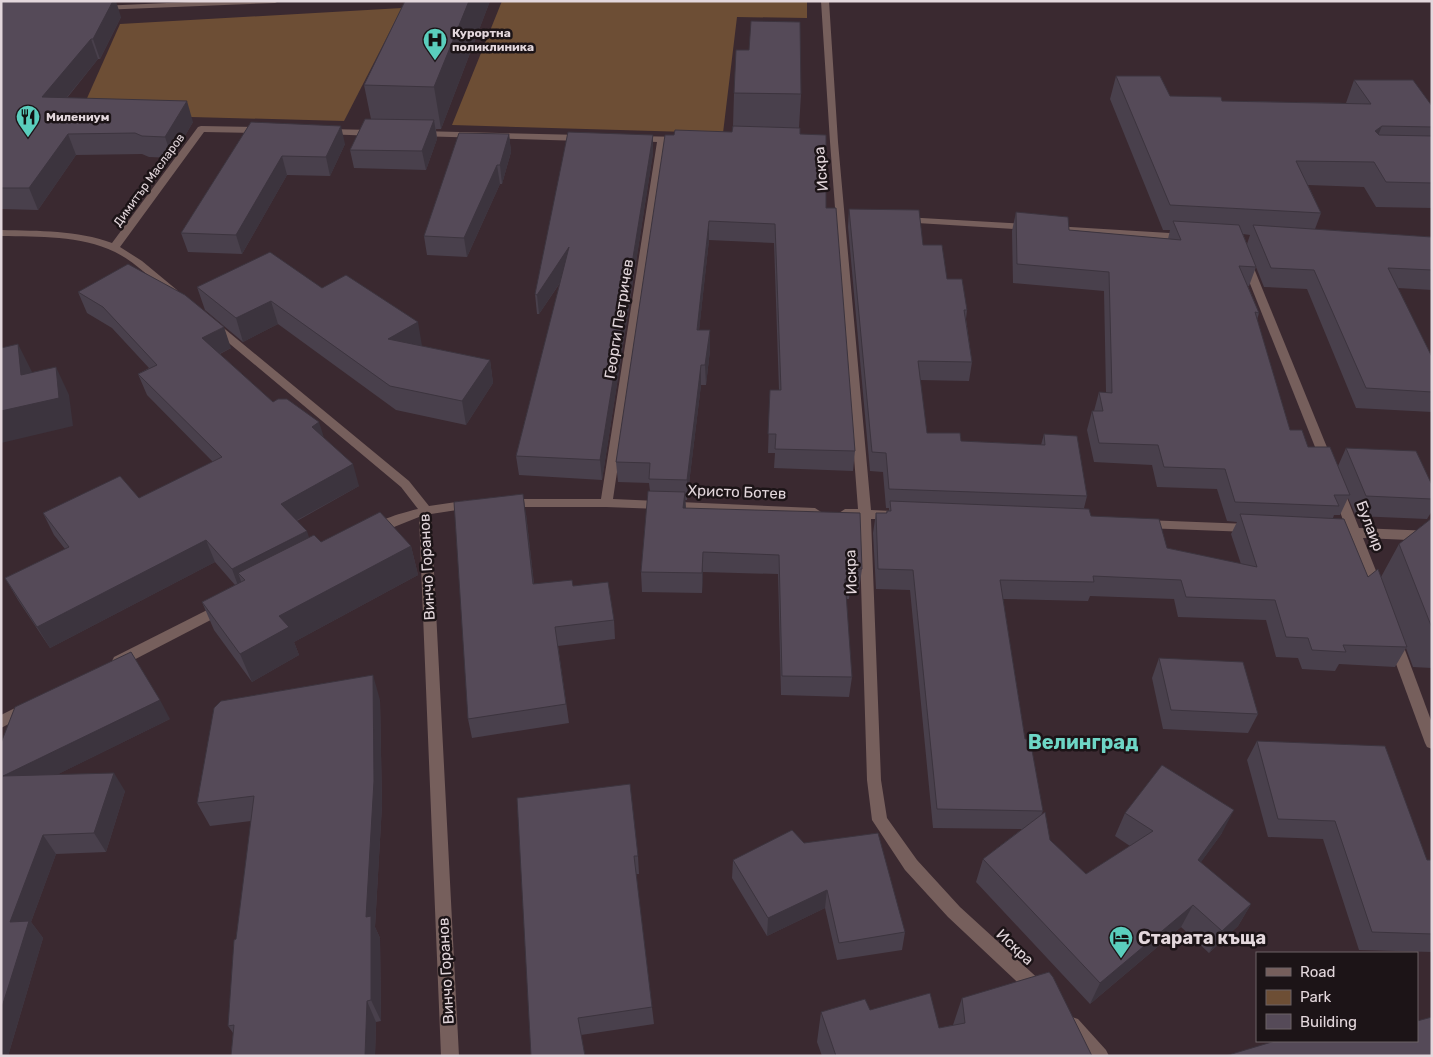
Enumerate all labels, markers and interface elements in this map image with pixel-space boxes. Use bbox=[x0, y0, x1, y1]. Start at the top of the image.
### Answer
place label: Курортна поликлиника bbox=[452, 26, 534, 54]
hospital icon: Курортна поликлиника bbox=[422, 27, 448, 61]
restaurant icon: Милениум bbox=[15, 104, 41, 138]
place label: Милениум bbox=[46, 110, 109, 124]
street label: Димитър Масларов bbox=[111, 131, 188, 229]
street label: Искра bbox=[810, 146, 832, 192]
street label: Георги Петричев bbox=[601, 258, 637, 380]
street label: Христо Ботев bbox=[687, 481, 787, 503]
street label: Булаир bbox=[1352, 498, 1388, 554]
street label: Винчо Горанов bbox=[415, 513, 439, 621]
street label: Искра bbox=[841, 549, 861, 595]
district label: Велинград bbox=[1028, 730, 1138, 754]
street label: Винчо Горанов bbox=[434, 917, 458, 1025]
street label: Искра bbox=[993, 925, 1037, 969]
hotel icon: Старата къща bbox=[1108, 925, 1134, 959]
place label: Старата къща bbox=[1138, 927, 1266, 949]
legend bbox=[1256, 952, 1418, 1042]
text: Road bbox=[1300, 963, 1336, 981]
text: Park bbox=[1300, 988, 1331, 1006]
text: Building bbox=[1300, 1013, 1357, 1031]

